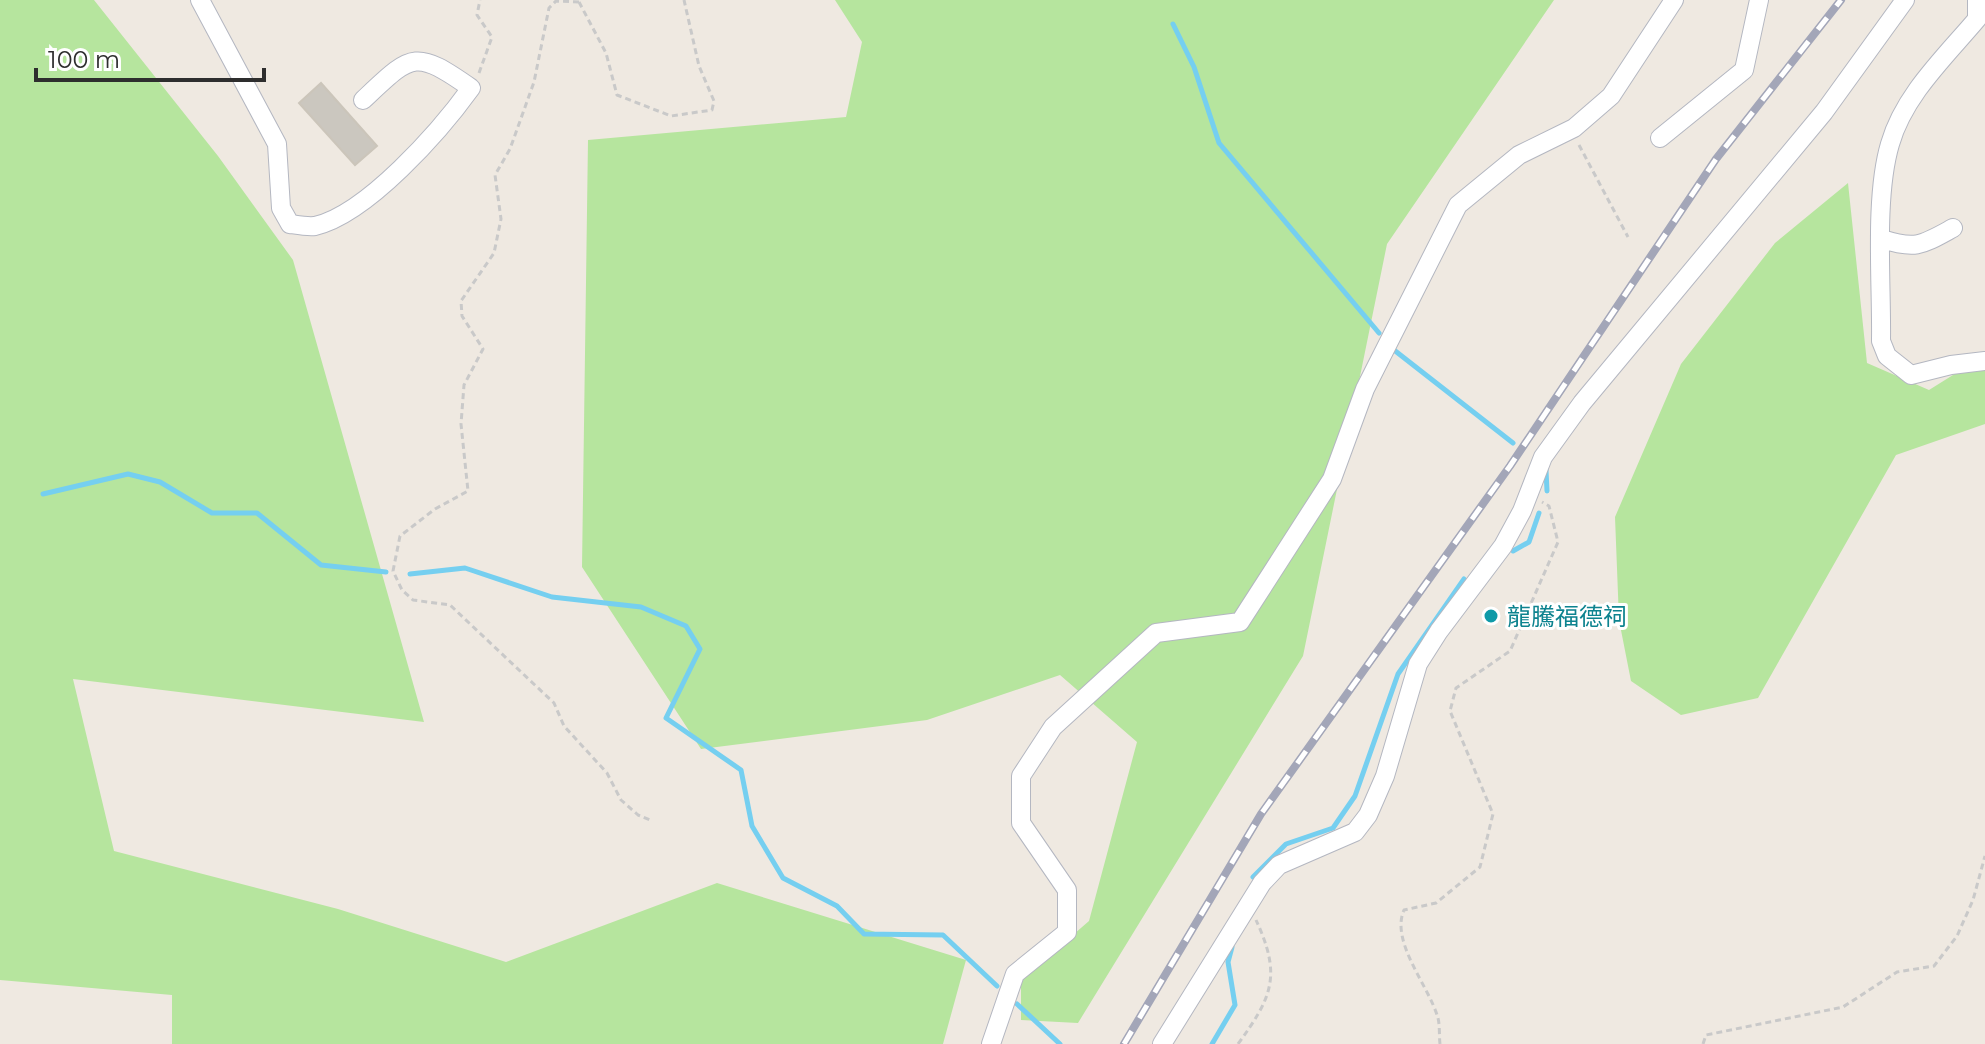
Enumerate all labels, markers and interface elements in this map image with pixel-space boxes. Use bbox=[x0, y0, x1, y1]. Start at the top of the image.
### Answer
scale bar bbox=[36, 32, 264, 82]
text: 100 m bbox=[48, 45, 120, 74]
place label: 龍騰福德祠 bbox=[1507, 602, 1627, 631]
marker: 龍騰福德祠 bbox=[1482, 607, 1500, 625]

